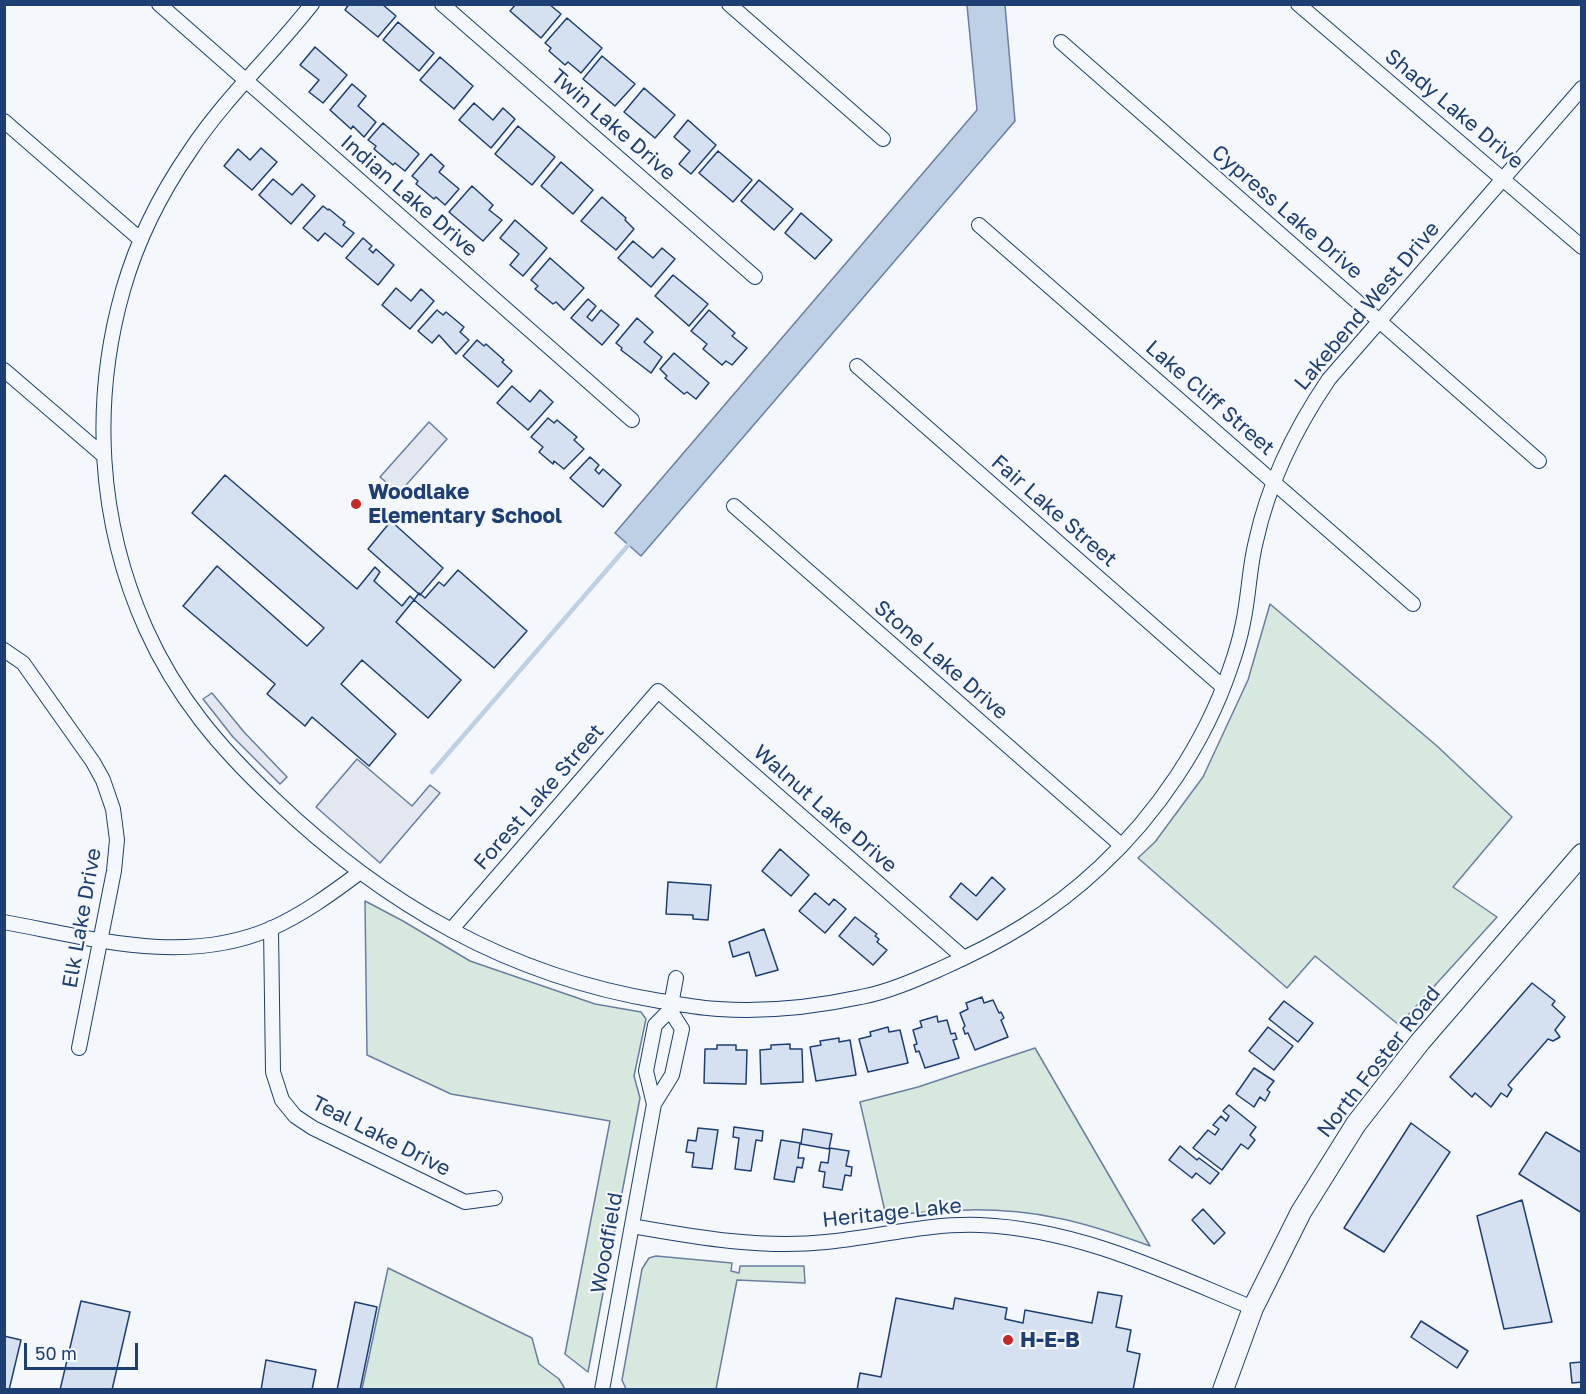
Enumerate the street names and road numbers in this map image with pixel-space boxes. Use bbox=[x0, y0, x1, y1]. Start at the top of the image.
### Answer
street label: Shady Lake Drive bbox=[1380, 44, 1528, 174]
street label: Twin Lake Drive bbox=[546, 64, 680, 186]
street label: Indian Lake Drive bbox=[335, 130, 483, 262]
street label: Cypress Lake Drive bbox=[1206, 140, 1368, 284]
street label: Lakebend West Drive bbox=[1289, 217, 1445, 395]
street label: Lake Cliff Street bbox=[1140, 335, 1280, 461]
street label: Fair Lake Street bbox=[986, 450, 1122, 572]
street label: Stone Lake Drive bbox=[869, 595, 1013, 725]
street label: Forest Lake Street bbox=[469, 719, 609, 875]
street label: Walnut Lake Drive bbox=[748, 740, 902, 878]
street label: Elk Lake Drive bbox=[57, 846, 107, 990]
street label: North Foster Road bbox=[1312, 981, 1446, 1143]
street label: Teal Lake Drive bbox=[308, 1090, 454, 1182]
street label: Woodfield bbox=[586, 1190, 628, 1296]
street label: Heritage Lake bbox=[821, 1193, 963, 1233]

